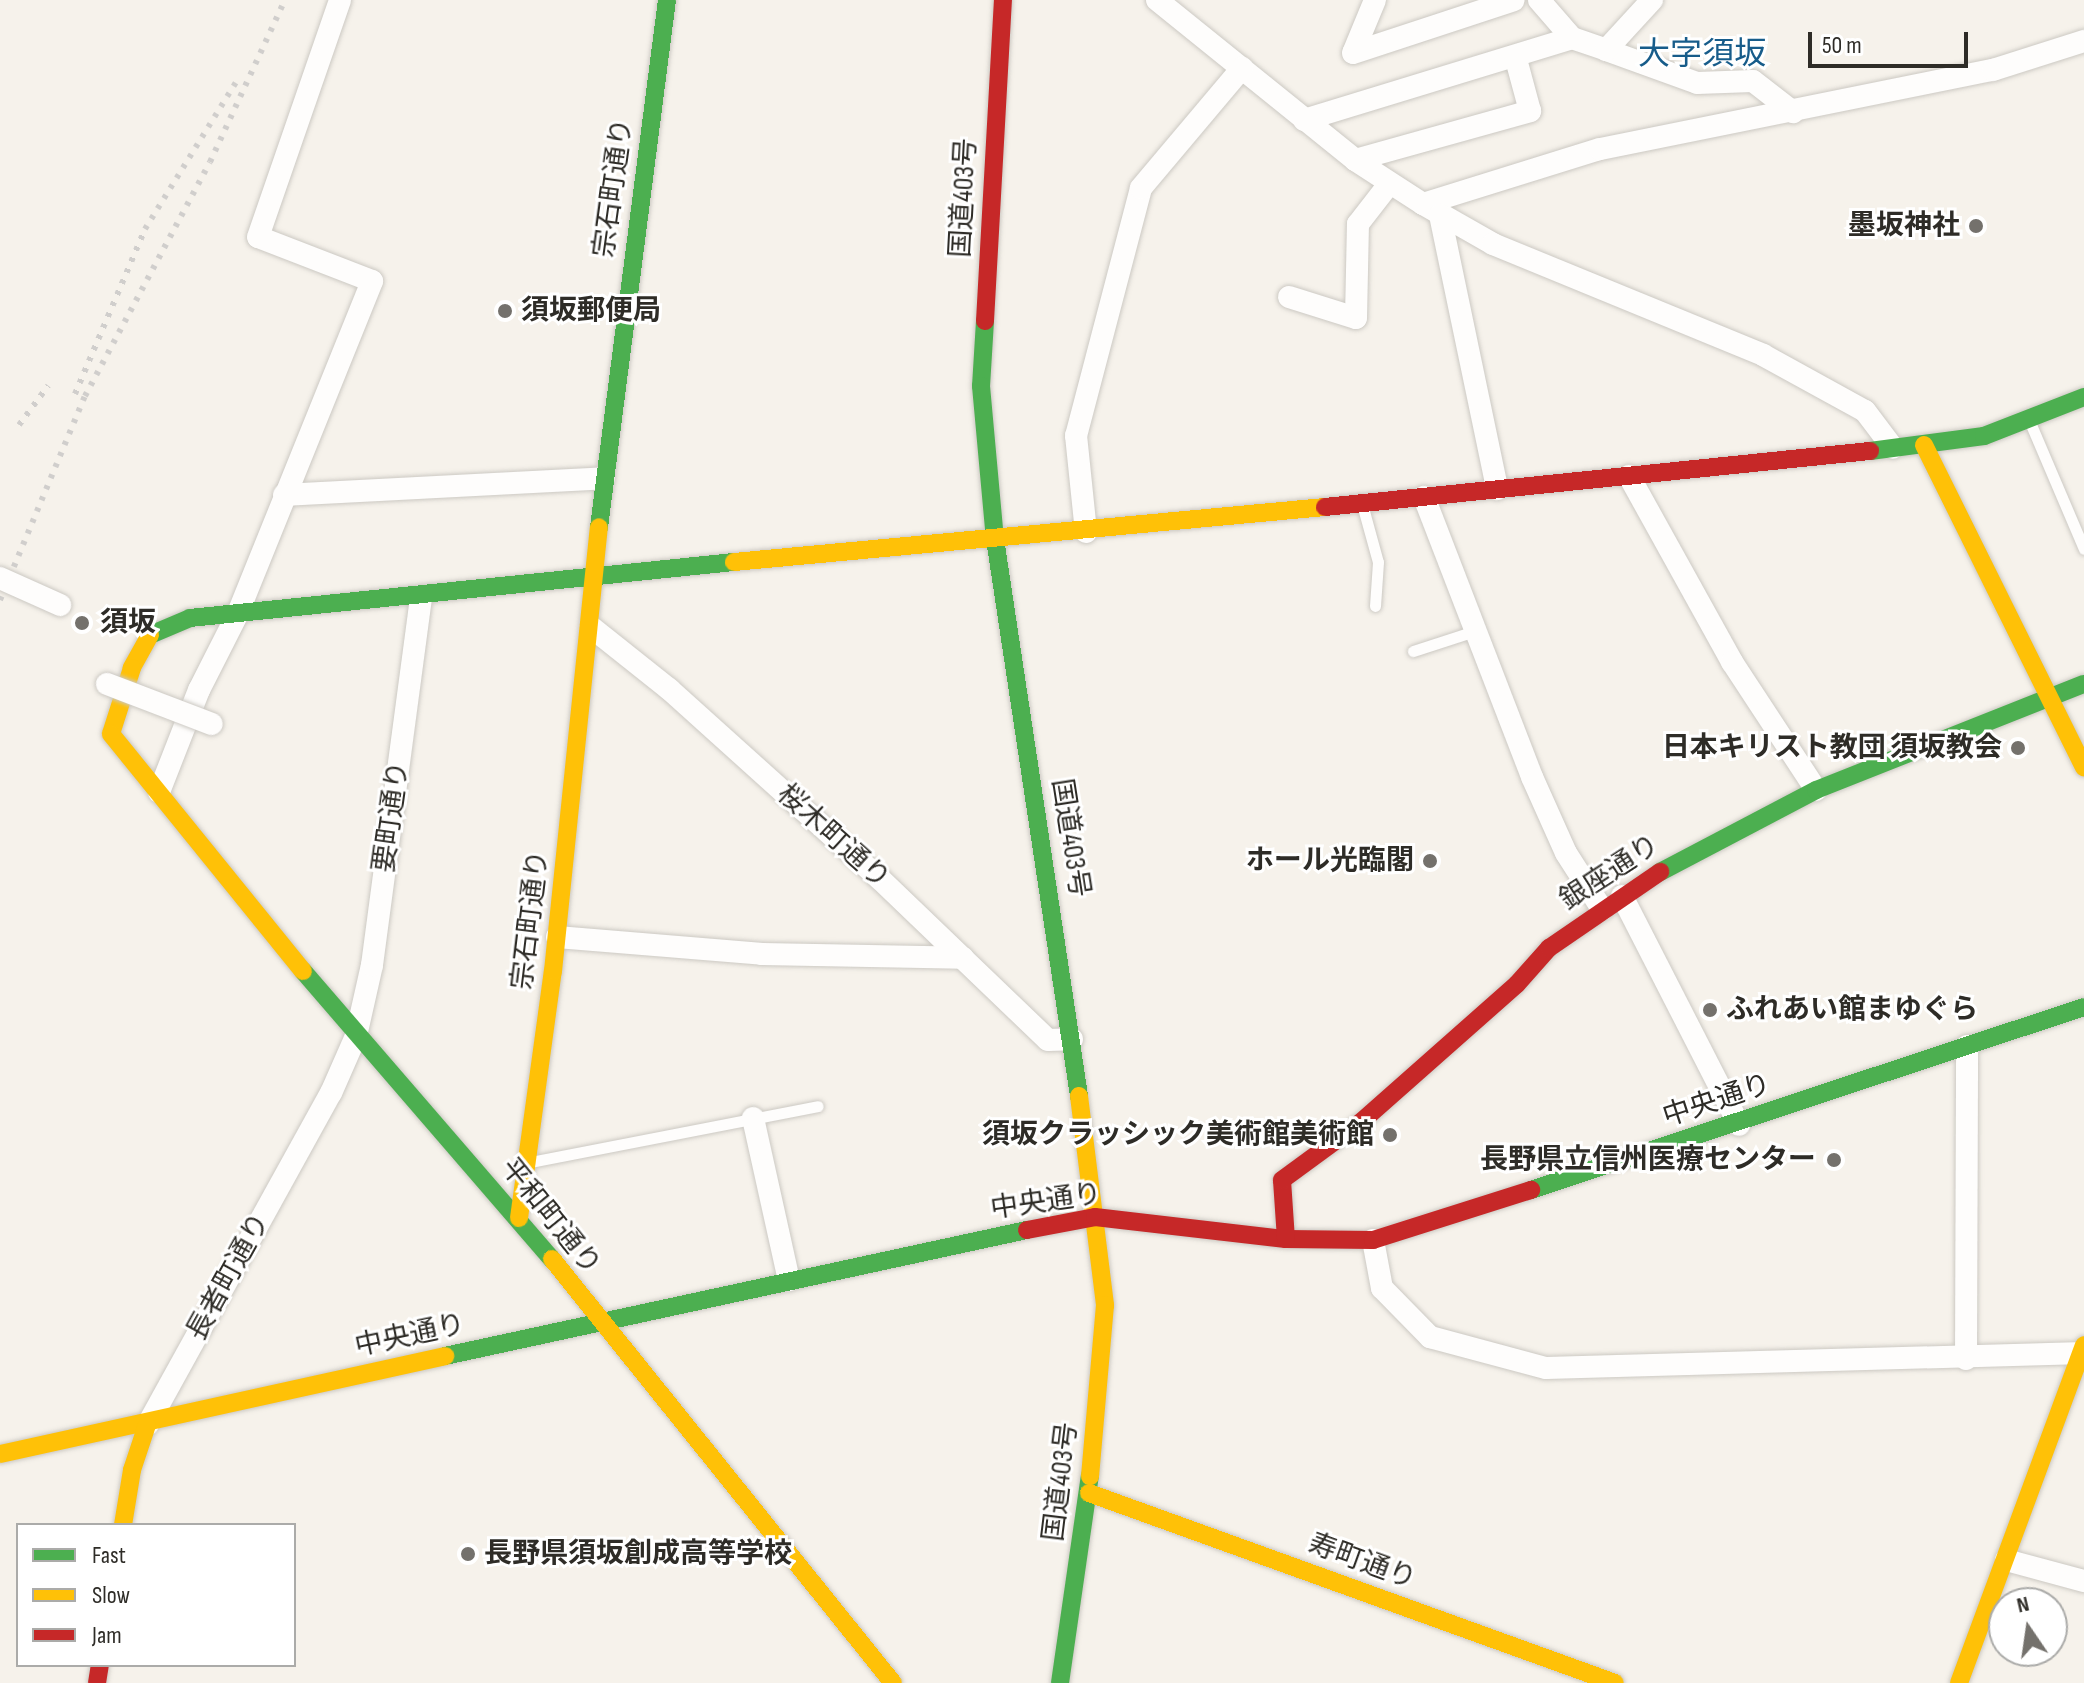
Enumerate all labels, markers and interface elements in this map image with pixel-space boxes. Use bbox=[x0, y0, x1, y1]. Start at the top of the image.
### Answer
scale bar bbox=[1812, 16, 1972, 66]
text: 50 m bbox=[1822, 31, 1862, 60]
district label: 大字須坂 bbox=[1638, 36, 1766, 74]
street label: 宗石町通り bbox=[588, 116, 640, 260]
street label: 国道403号 bbox=[944, 137, 984, 259]
place label: 墨坂神社 bbox=[1848, 209, 1960, 243]
marker: 墨坂神社 bbox=[1967, 217, 1985, 235]
place label: 須坂郵便局 bbox=[521, 294, 661, 328]
marker: 須坂郵便局 bbox=[496, 302, 514, 320]
place label: 須坂 bbox=[100, 606, 156, 640]
marker: 須坂 bbox=[71, 612, 93, 634]
place label: 日本キリスト教団 須坂教会 bbox=[1662, 731, 2002, 765]
marker: 日本キリスト教団 須坂教会 bbox=[2009, 739, 2027, 757]
street label: 要町通り bbox=[368, 759, 416, 875]
street label: 国道403号 bbox=[1044, 776, 1096, 900]
street label: 桜木町通り bbox=[770, 778, 896, 896]
street label: 銀座通り bbox=[1554, 828, 1666, 918]
place label: ホール光臨閣 bbox=[1246, 844, 1414, 878]
street label: 宗石町通り bbox=[506, 848, 556, 992]
marker: ホール光臨閣 bbox=[1421, 852, 1439, 870]
place label: ふれあい館まゆぐら bbox=[1726, 993, 1978, 1027]
marker: ふれあい館まゆぐら bbox=[1701, 1001, 1719, 1019]
street label: 中央通り bbox=[1659, 1068, 1775, 1134]
place label: 須坂クラッシック美術館美術館 bbox=[982, 1118, 1374, 1152]
marker: 須坂クラッシック美術館美術館 bbox=[1381, 1126, 1399, 1144]
place label: 長野県立信州医療センター bbox=[1480, 1143, 1816, 1177]
marker: 長野県立信州医療センター bbox=[1823, 1149, 1845, 1171]
street label: 平和町通り bbox=[493, 1152, 607, 1282]
street label: 中央通り bbox=[988, 1178, 1104, 1226]
street label: 長者町通り bbox=[180, 1208, 278, 1346]
street label: 中央通り bbox=[352, 1308, 468, 1364]
street label: 国道403号 bbox=[1037, 1420, 1085, 1544]
legend bbox=[16, 1523, 296, 1667]
street label: 寿町通り bbox=[1304, 1527, 1420, 1597]
place label: 長野県須坂創成高等学校 bbox=[484, 1537, 792, 1571]
text: Fast bbox=[92, 1541, 126, 1570]
marker: 長野県須坂創成高等学校 bbox=[459, 1545, 477, 1563]
text: Slow bbox=[92, 1581, 130, 1610]
north arrow bbox=[1988, 1587, 2068, 1667]
text: N bbox=[2014, 1591, 2032, 1620]
text: Jam bbox=[92, 1621, 122, 1650]

